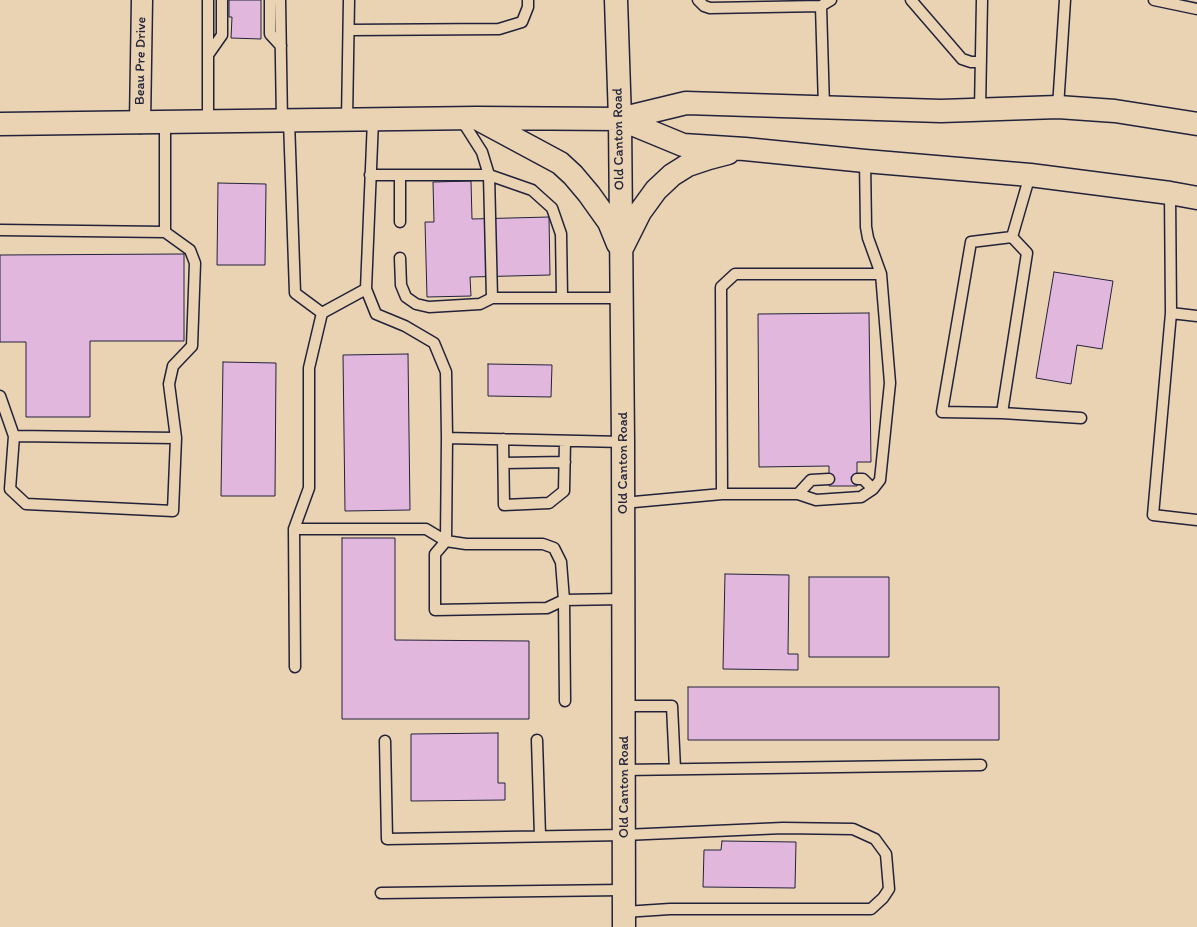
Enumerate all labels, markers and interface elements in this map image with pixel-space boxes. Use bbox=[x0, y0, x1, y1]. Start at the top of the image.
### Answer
street label: Beau Pre Drive bbox=[132, 17, 150, 105]
street label: Old Canton Road bbox=[610, 88, 628, 190]
street label: Old Canton Road bbox=[615, 412, 631, 514]
street label: Old Canton Road bbox=[616, 736, 632, 838]

